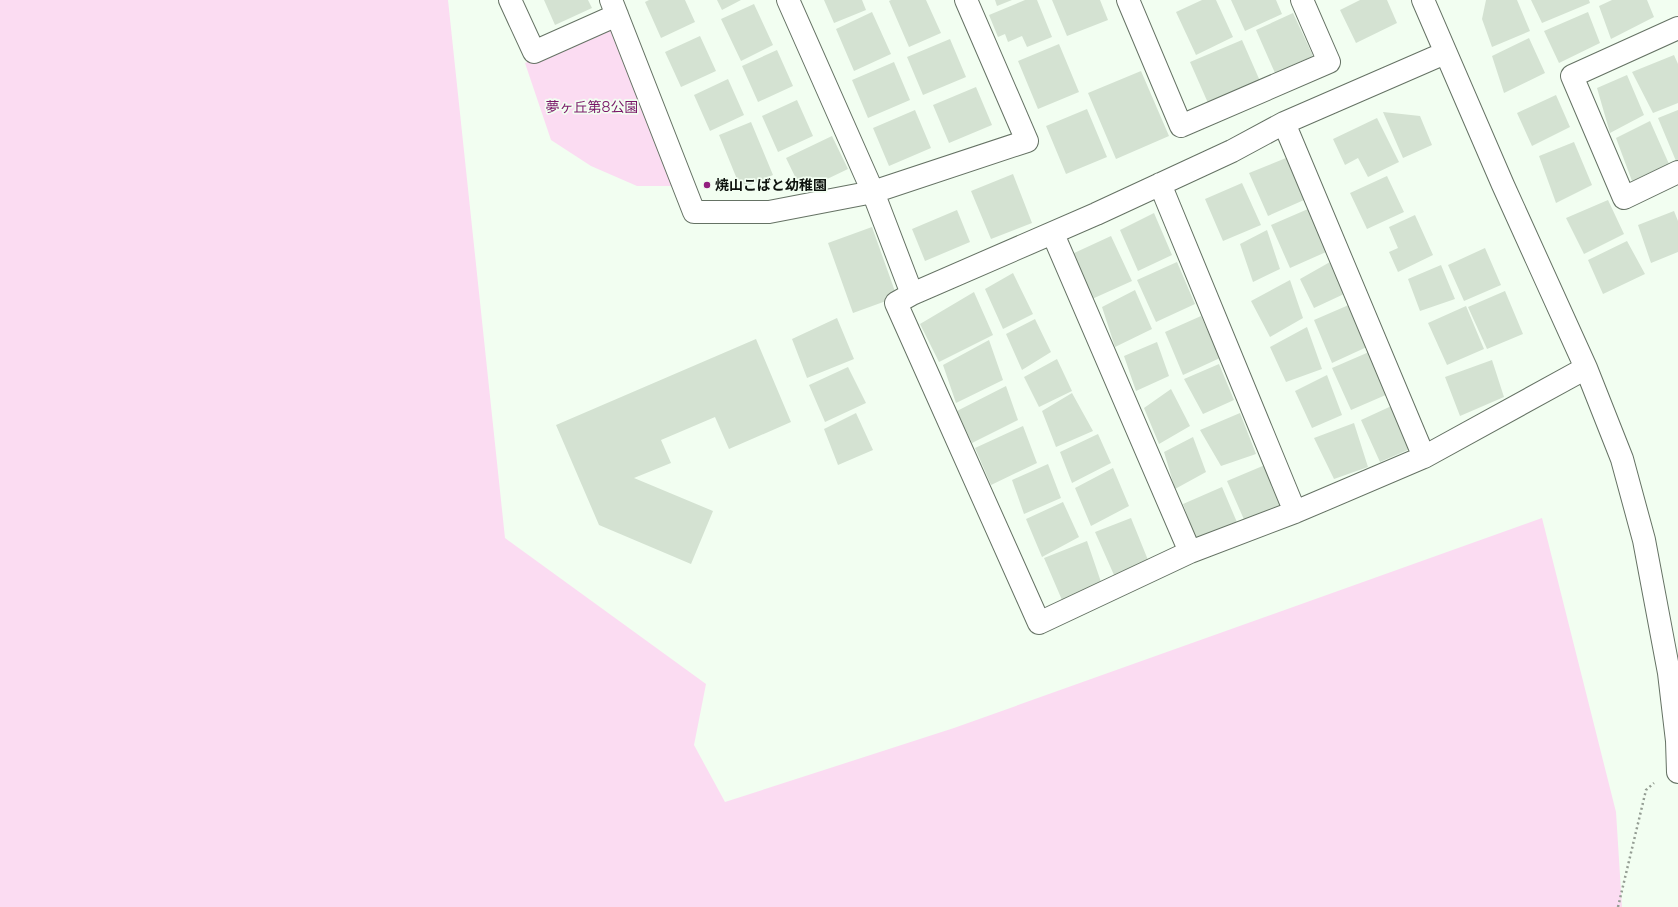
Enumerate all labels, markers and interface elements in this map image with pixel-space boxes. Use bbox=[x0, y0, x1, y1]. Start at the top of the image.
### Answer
park label: 夢ヶ丘第8公園 bbox=[546, 98, 638, 116]
place label: 焼山こばと幼稚園 bbox=[715, 176, 827, 194]
marker: 焼山こばと幼稚園 bbox=[702, 180, 712, 190]

